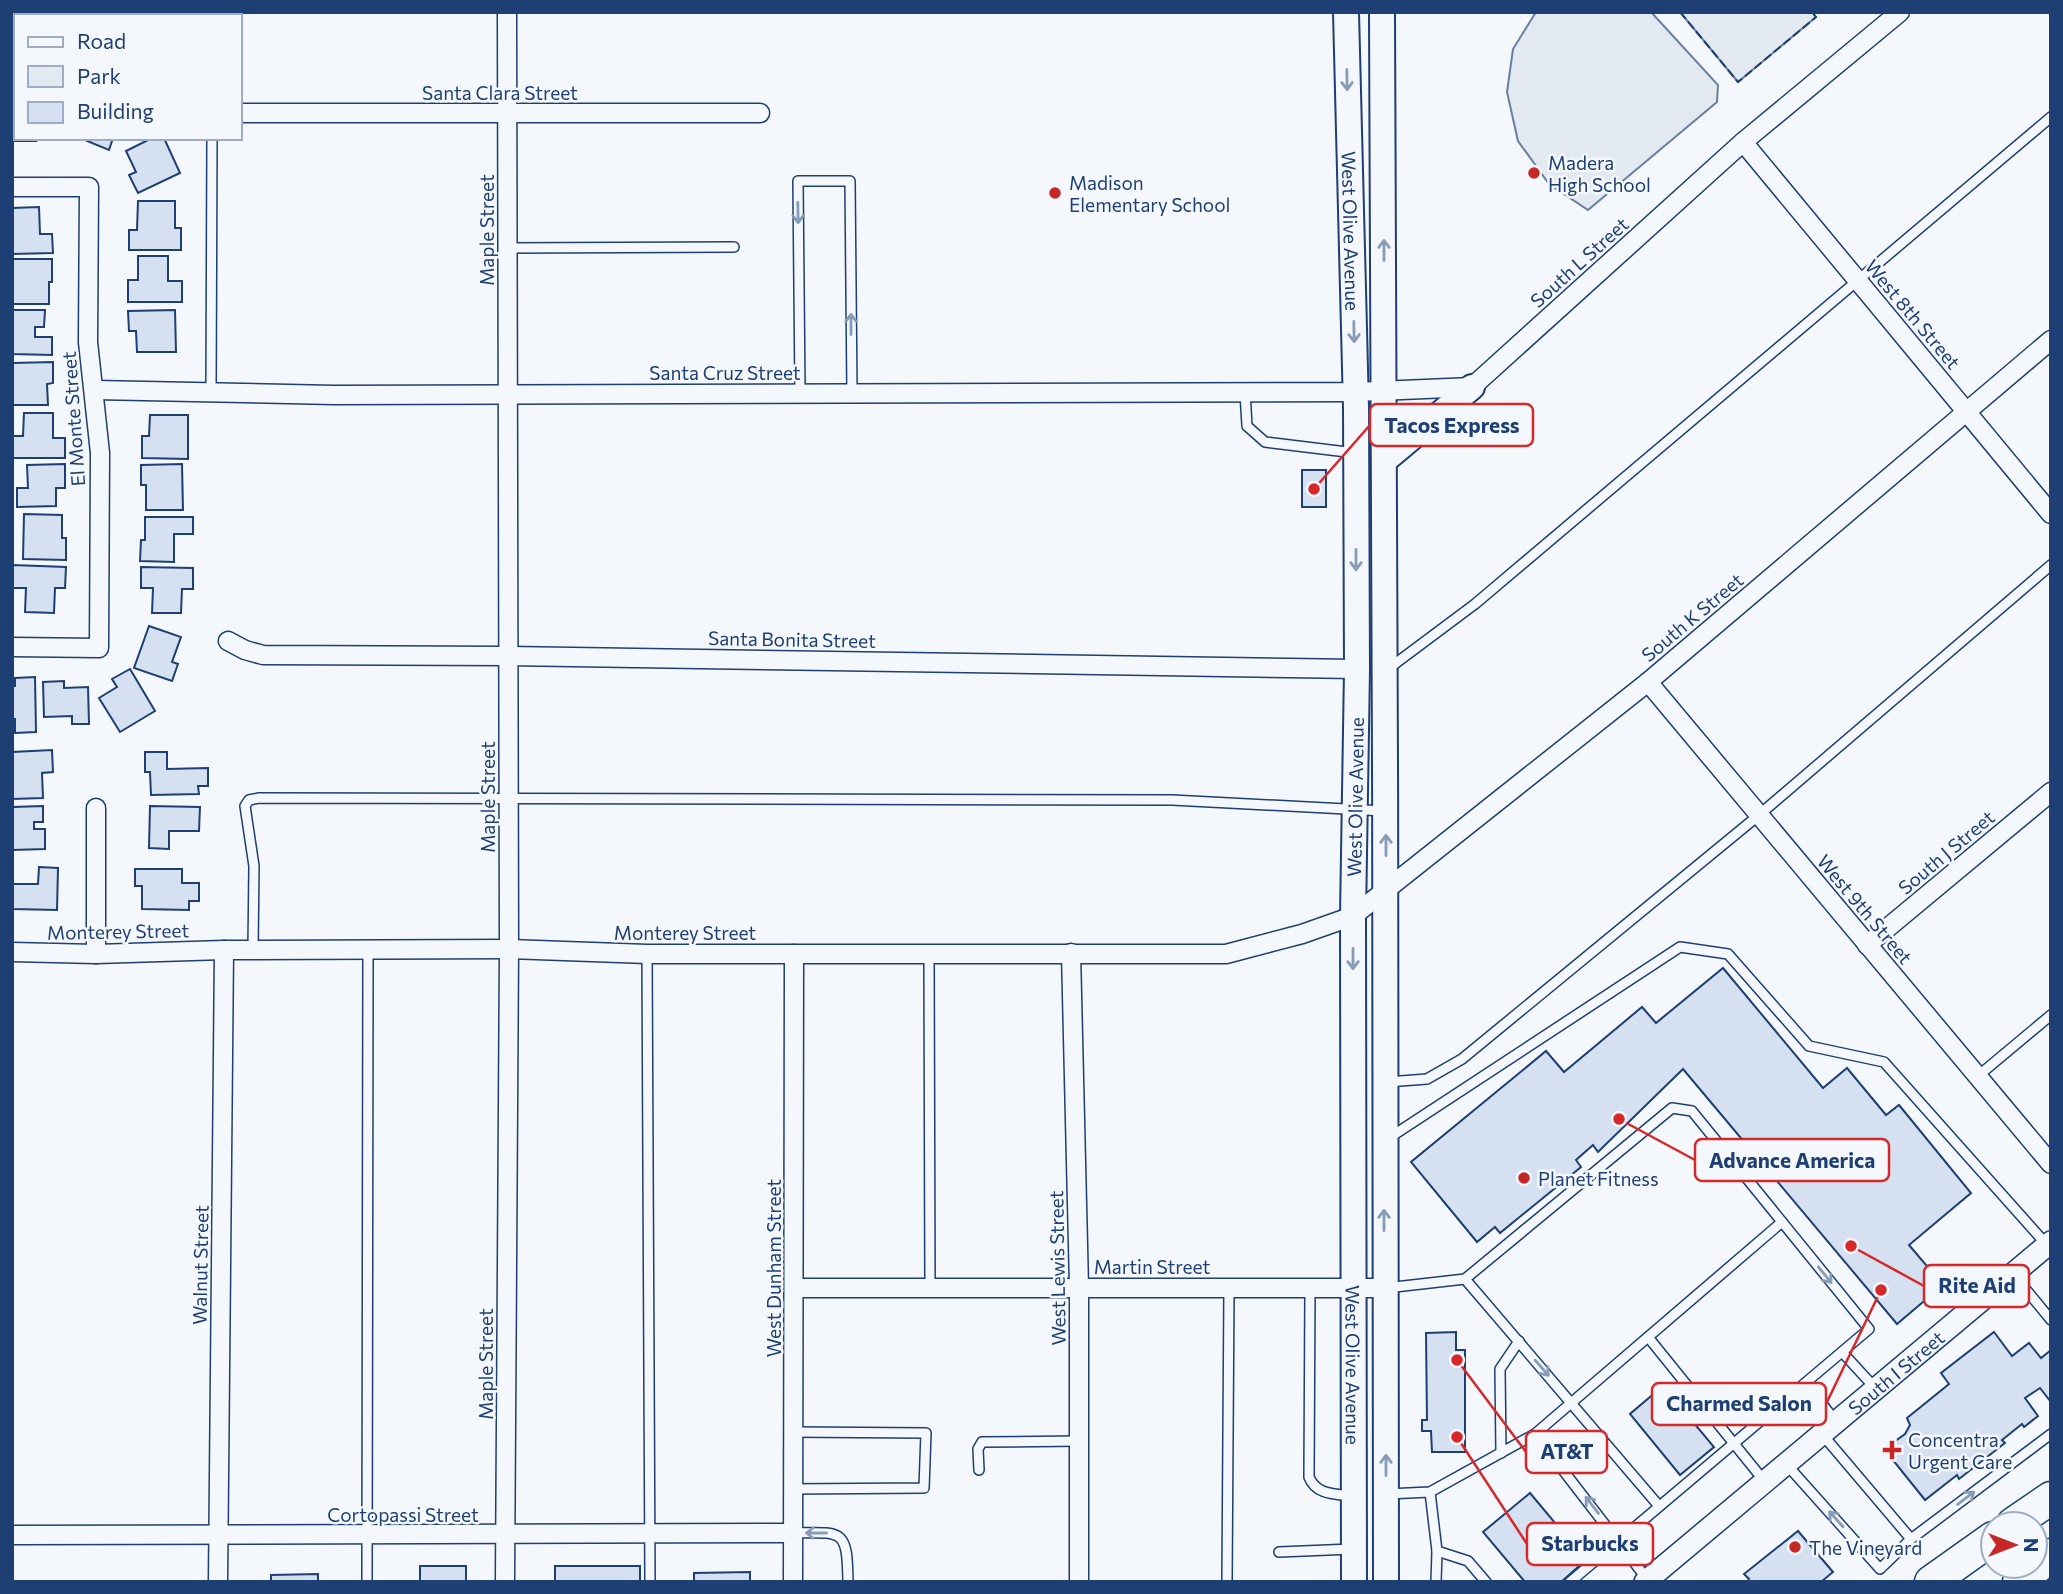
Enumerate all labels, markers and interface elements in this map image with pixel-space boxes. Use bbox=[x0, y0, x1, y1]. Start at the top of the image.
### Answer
legend bbox=[14, 14, 242, 140]
text: Road bbox=[77, 28, 126, 53]
text: Park bbox=[77, 63, 121, 88]
one-way arrow bbox=[1341, 69, 1354, 92]
street label: Santa Clara Street bbox=[422, 81, 578, 104]
text: Building bbox=[77, 98, 154, 123]
street label: West Olive Avenue bbox=[1338, 151, 1365, 311]
place label: Madera High School bbox=[1548, 151, 1651, 196]
marker: Madera High School bbox=[1526, 165, 1542, 181]
place label: Madison Elementary School bbox=[1069, 171, 1230, 216]
street label: Maple Street bbox=[475, 174, 498, 286]
marker: Madison Elementary School bbox=[1047, 185, 1063, 201]
one-way arrow bbox=[791, 201, 805, 224]
street label: South L Street bbox=[1525, 212, 1633, 312]
one-way arrow bbox=[1377, 239, 1391, 262]
street label: West 8th Street bbox=[1861, 255, 1966, 374]
one-way arrow bbox=[844, 313, 858, 336]
one-way arrow bbox=[1347, 321, 1360, 344]
street label: El Monte Street bbox=[57, 351, 89, 487]
street label: Santa Cruz Street bbox=[649, 361, 801, 384]
callout: Tacos Express bbox=[1370, 404, 1533, 446]
text: Tacos Express bbox=[1384, 412, 1520, 437]
one-way arrow bbox=[1350, 548, 1363, 571]
street label: South K Street bbox=[1637, 568, 1748, 666]
street label: Santa Bonita Street bbox=[708, 626, 876, 652]
street label: West Olive Avenue bbox=[1342, 717, 1368, 877]
street label: Maple Street bbox=[476, 741, 499, 853]
street label: South J Street bbox=[1893, 805, 1999, 899]
one-way arrow bbox=[1379, 834, 1393, 857]
street label: West 9th Street bbox=[1813, 850, 1918, 969]
street label: Monterey Street bbox=[47, 918, 190, 944]
street label: Monterey Street bbox=[614, 921, 756, 944]
one-way arrow bbox=[1346, 947, 1360, 970]
callout: Advance America bbox=[1695, 1139, 1889, 1181]
text: Advance America bbox=[1709, 1147, 1875, 1172]
place label: Planet Fitness bbox=[1538, 1167, 1659, 1190]
marker: Planet Fitness bbox=[1516, 1170, 1532, 1186]
street label: West Dunham Street bbox=[762, 1179, 785, 1357]
street label: West Lewis Street bbox=[1044, 1190, 1070, 1346]
street label: Walnut Street bbox=[187, 1205, 213, 1325]
one-way arrow bbox=[1377, 1208, 1391, 1231]
street label: Martin Street bbox=[1094, 1255, 1210, 1278]
callout: Rite Aid bbox=[1924, 1265, 2029, 1307]
one-way arrow bbox=[1817, 1266, 1833, 1284]
text: Rite Aid bbox=[1938, 1272, 2016, 1297]
street label: West Olive Avenue bbox=[1342, 1285, 1365, 1445]
street label: Maple Street bbox=[474, 1308, 497, 1420]
street label: South I Street bbox=[1843, 1325, 1949, 1419]
one-way arrow bbox=[1534, 1359, 1550, 1377]
callout: Charmed Salon bbox=[1652, 1383, 1826, 1425]
text: Charmed Salon bbox=[1666, 1390, 1812, 1415]
place label: Concentra Urgent Care bbox=[1908, 1428, 2012, 1473]
callout: AT&T bbox=[1526, 1431, 1607, 1473]
text: AT&T bbox=[1540, 1438, 1594, 1463]
marker: Concentra Urgent Care bbox=[1882, 1440, 1902, 1460]
one-way arrow bbox=[1379, 1453, 1392, 1476]
one-way arrow bbox=[1956, 1491, 1975, 1505]
one-way arrow bbox=[1584, 1497, 1599, 1515]
street label: Cortopassi Street bbox=[327, 1503, 479, 1526]
one-way arrow bbox=[1828, 1510, 1844, 1528]
north arrow bbox=[1979, 1510, 2049, 1580]
callout: Starbucks bbox=[1527, 1523, 1653, 1565]
one-way arrow bbox=[805, 1526, 828, 1540]
text: Starbucks bbox=[1541, 1530, 1639, 1555]
place label: The Vineyard bbox=[1809, 1536, 1922, 1559]
text: N bbox=[2020, 1538, 2043, 1552]
marker: The Vineyard bbox=[1787, 1539, 1803, 1555]

